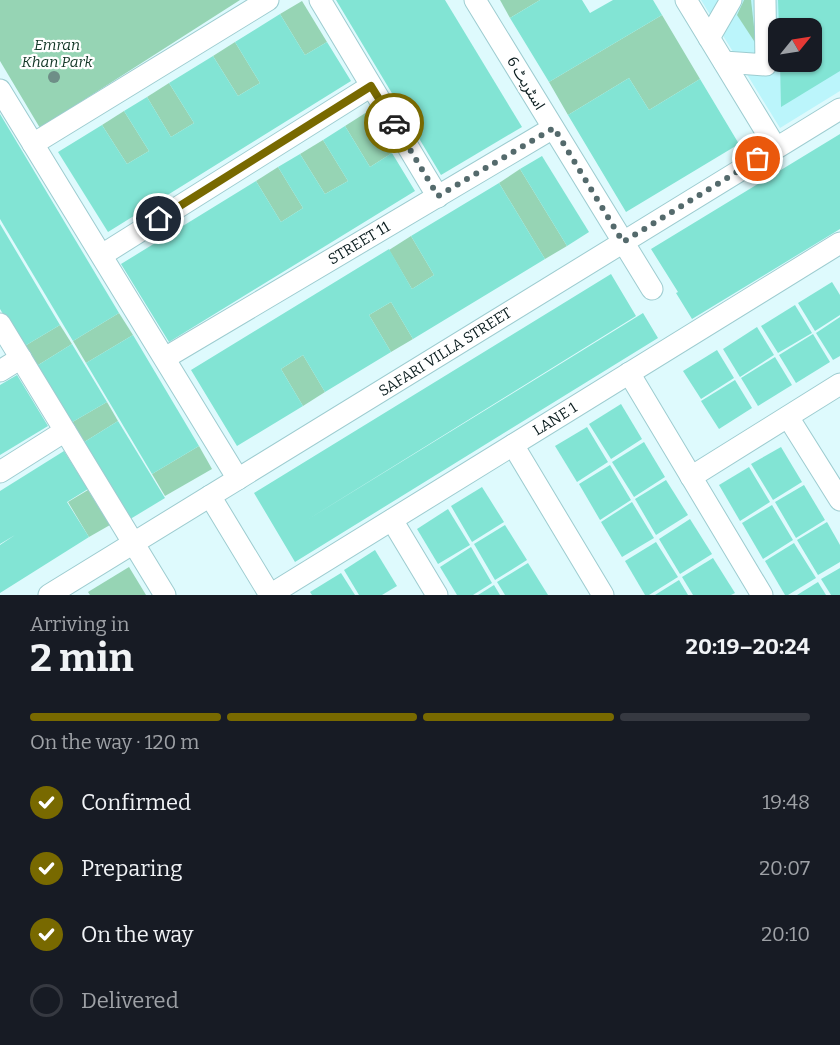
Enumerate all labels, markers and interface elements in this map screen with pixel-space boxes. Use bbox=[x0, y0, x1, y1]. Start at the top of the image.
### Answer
north arrow bbox=[768, 18, 822, 72]
map controls bbox=[768, 18, 822, 72]
park label: Emran Khan Park bbox=[21, 36, 93, 71]
street label: اسٹریٹ 6 bbox=[503, 53, 549, 113]
courier bbox=[364, 93, 424, 153]
icon: car bbox=[378, 107, 411, 140]
pin bbox=[732, 133, 783, 184]
icon: bag bbox=[741, 142, 774, 175]
pin bbox=[133, 193, 184, 244]
icon: home bbox=[142, 202, 175, 235]
street label: STREET 11 bbox=[325, 218, 393, 268]
street label: SAFARI VILLA STREET bbox=[375, 304, 515, 400]
street label: LANE 1 bbox=[530, 399, 580, 439]
text: Arriving in bbox=[30, 612, 129, 636]
text: 20:19–20:24 bbox=[686, 633, 810, 660]
text: 2 min bbox=[30, 635, 134, 681]
text: On the way · 120 m bbox=[30, 730, 199, 754]
icon: check bbox=[30, 786, 63, 819]
text: Confirmed bbox=[81, 789, 191, 816]
text: 19:48 bbox=[762, 790, 810, 814]
icon: check bbox=[30, 852, 63, 885]
text: Preparing bbox=[81, 855, 183, 882]
text: 20:07 bbox=[759, 856, 810, 880]
icon: check bbox=[30, 918, 63, 951]
text: On the way bbox=[81, 921, 193, 948]
text: 20:10 bbox=[761, 922, 810, 946]
text: Delivered bbox=[81, 987, 179, 1014]

